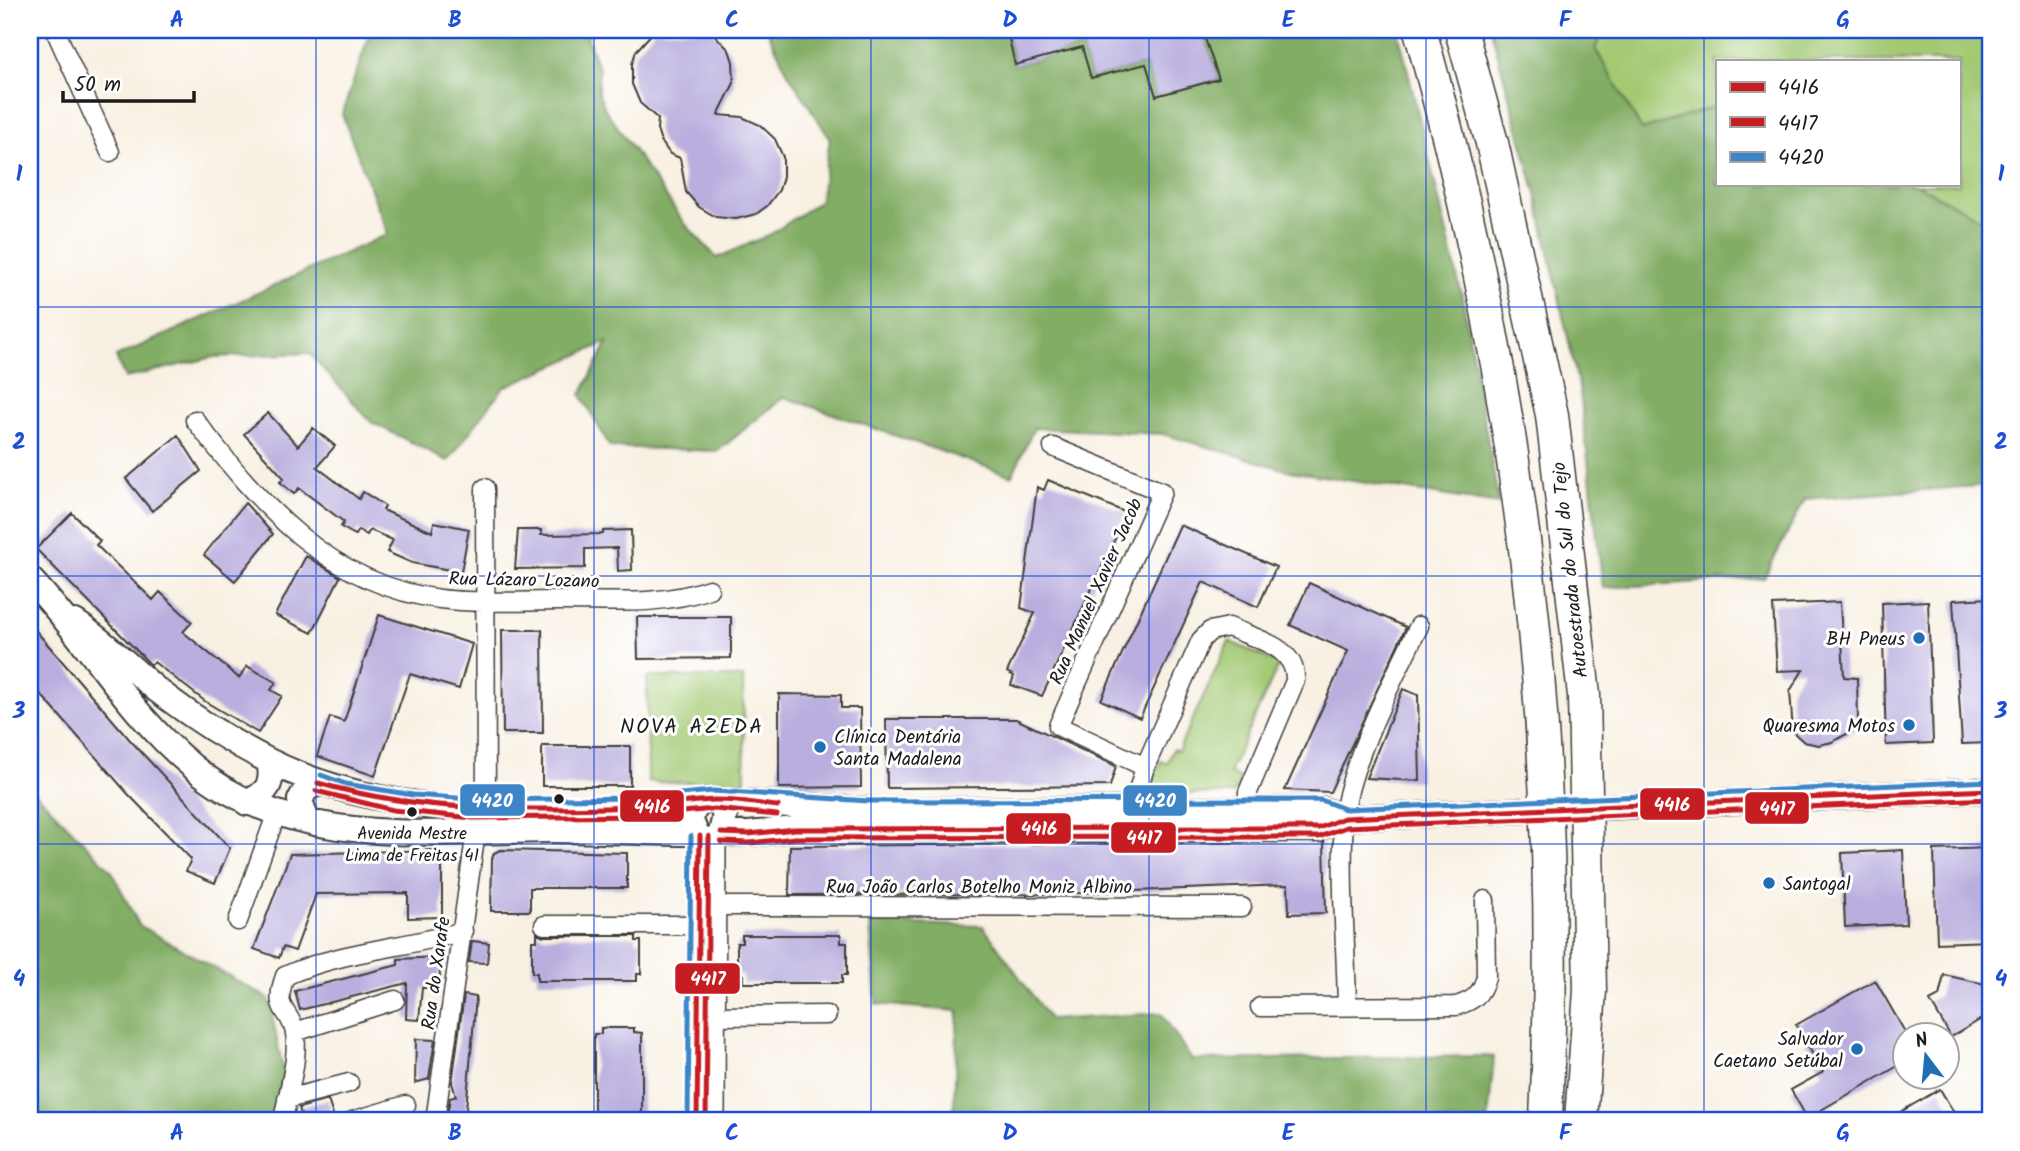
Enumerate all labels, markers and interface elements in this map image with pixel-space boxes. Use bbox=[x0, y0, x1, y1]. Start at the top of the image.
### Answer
text: A bbox=[170, 3, 184, 39]
text: B bbox=[448, 3, 462, 39]
text: C bbox=[725, 3, 739, 39]
text: D bbox=[1002, 3, 1018, 39]
text: E bbox=[1282, 3, 1296, 39]
text: F bbox=[1559, 3, 1573, 39]
text: G bbox=[1836, 3, 1850, 39]
scale bar bbox=[63, 60, 194, 104]
legend bbox=[1716, 60, 1960, 186]
text: 50 m bbox=[74, 69, 121, 102]
text: 4416 bbox=[1778, 72, 1819, 105]
text: 4417 bbox=[1778, 108, 1819, 141]
text: 4420 bbox=[1778, 142, 1824, 175]
text: 1 bbox=[16, 157, 23, 193]
text: 1 bbox=[1998, 157, 2005, 193]
text: 2 bbox=[12, 425, 26, 461]
text: 2 bbox=[1994, 425, 2008, 461]
street label: Autoestrada do Sul do Tejo bbox=[1545, 460, 1597, 679]
street label: Rua Manuel Xavier Jacob bbox=[1042, 494, 1151, 690]
street label: Rua Lázaro Lozano bbox=[448, 565, 600, 597]
place label: BH Pneus bbox=[1826, 625, 1905, 655]
marker: BH Pneus bbox=[1911, 630, 1927, 646]
text: 3 bbox=[12, 694, 26, 730]
text: 3 bbox=[1994, 694, 2008, 730]
district label: NOVA AZEDA bbox=[620, 711, 764, 744]
place label: Quaresma Motos bbox=[1763, 712, 1895, 742]
marker: Quaresma Motos bbox=[1901, 717, 1917, 733]
place label: Clínica Dentária Santa Madalena bbox=[834, 723, 962, 775]
marker: Clínica Dentária Santa Madalena bbox=[812, 739, 828, 755]
line badge: 4420 bbox=[459, 783, 526, 817]
line badge: 4420 bbox=[1122, 784, 1188, 817]
text: 4420 bbox=[471, 787, 513, 817]
text: 4420 bbox=[1134, 787, 1176, 817]
line badge: 4416 bbox=[1639, 787, 1706, 821]
line badge: 4416 bbox=[619, 789, 685, 823]
text: 4416 bbox=[1654, 791, 1690, 821]
line badge: 4417 bbox=[1744, 791, 1810, 825]
unlabelled marker bbox=[552, 792, 566, 806]
text: 4416 bbox=[634, 793, 670, 823]
text: 4417 bbox=[1759, 795, 1796, 825]
marker: Avenida Mestre Lima de Freitas 41 bbox=[405, 805, 419, 819]
line badge: 4416 bbox=[1005, 812, 1072, 845]
text: 4416 bbox=[1021, 815, 1057, 845]
place label: Avenida Mestre Lima de Freitas 41 bbox=[345, 821, 479, 870]
line badge: 4417 bbox=[1110, 821, 1177, 854]
text: 4417 bbox=[1126, 824, 1163, 854]
place label: Santogal bbox=[1783, 870, 1851, 900]
street label: Rua João Carlos Botelho Moniz Albino bbox=[826, 873, 1132, 903]
marker: Santogal bbox=[1761, 875, 1777, 891]
street label: Rua do Xarafe bbox=[414, 914, 460, 1032]
text: 4 bbox=[13, 962, 26, 998]
line badge: 4417 bbox=[674, 962, 741, 995]
text: 4 bbox=[1995, 962, 2008, 998]
text: 4417 bbox=[690, 965, 727, 995]
north arrow bbox=[1890, 1021, 1960, 1092]
place label: Salvador Caetano Setúbal bbox=[1713, 1025, 1845, 1077]
text: N bbox=[1912, 1026, 1932, 1058]
marker: Salvador Caetano Setúbal bbox=[1849, 1041, 1865, 1057]
text: A bbox=[170, 1116, 184, 1151]
text: B bbox=[448, 1116, 462, 1151]
text: C bbox=[725, 1116, 739, 1151]
text: D bbox=[1002, 1116, 1018, 1151]
text: E bbox=[1282, 1116, 1296, 1151]
text: F bbox=[1559, 1116, 1573, 1151]
text: G bbox=[1836, 1116, 1850, 1151]

